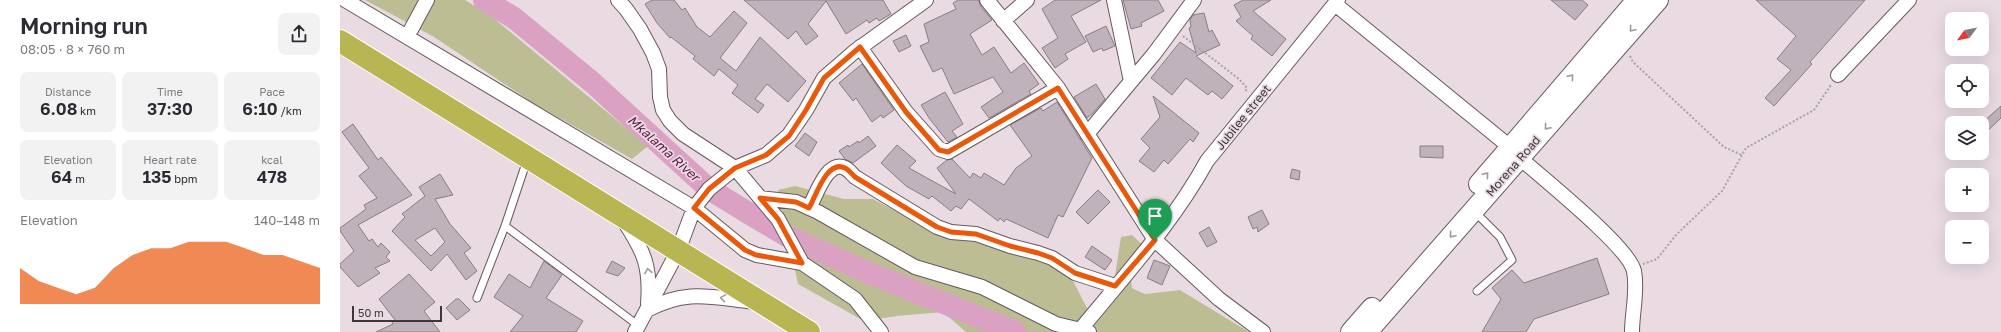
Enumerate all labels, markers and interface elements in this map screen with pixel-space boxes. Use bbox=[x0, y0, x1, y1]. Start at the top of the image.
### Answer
text: Morning run bbox=[20, 12, 148, 39]
north arrow bbox=[1945, 12, 1989, 56]
map controls bbox=[1945, 12, 1989, 264]
button: share bbox=[278, 13, 320, 55]
one-way arrow bbox=[1630, 25, 1637, 32]
text: 08:05 · 8 × 760 m bbox=[20, 41, 125, 57]
button: locate bbox=[1945, 64, 1989, 108]
one-way arrow bbox=[1566, 74, 1574, 82]
street label: Jubilee street bbox=[1212, 81, 1274, 153]
text: Distance bbox=[45, 85, 91, 98]
text: Time bbox=[157, 85, 183, 98]
text: Pace bbox=[259, 85, 285, 98]
text: 6.08 bbox=[40, 98, 77, 119]
text: 37:30 bbox=[147, 98, 193, 119]
text: 6:10 bbox=[242, 98, 278, 119]
text: km bbox=[77, 104, 96, 117]
text: /km bbox=[278, 104, 302, 117]
water label: Mkalama River bbox=[625, 112, 705, 186]
button: layers bbox=[1945, 116, 1989, 160]
one-way arrow bbox=[1544, 122, 1551, 130]
street label: Morena Road bbox=[1483, 133, 1543, 199]
text: Elevation bbox=[44, 153, 92, 166]
text: Heart rate bbox=[143, 153, 197, 166]
text: kcal bbox=[261, 153, 283, 166]
text: 64 bbox=[51, 166, 72, 187]
text: 135 bbox=[142, 166, 172, 187]
text: 478 bbox=[257, 166, 287, 187]
button: + bbox=[1945, 168, 1989, 212]
text: m bbox=[72, 172, 85, 185]
text: bpm bbox=[172, 172, 198, 185]
one-way arrow bbox=[1481, 173, 1488, 180]
pin bbox=[1138, 199, 1172, 240]
icon: arrive bbox=[1144, 205, 1166, 227]
text: Elevation bbox=[20, 212, 78, 228]
text: 140–148 m bbox=[254, 212, 320, 228]
button: − bbox=[1945, 220, 1989, 264]
one-way arrow bbox=[1449, 231, 1456, 238]
one-way arrow bbox=[644, 268, 653, 275]
one-way arrow bbox=[720, 294, 726, 303]
scale bar bbox=[352, 304, 442, 323]
text: 50 m bbox=[358, 306, 384, 319]

